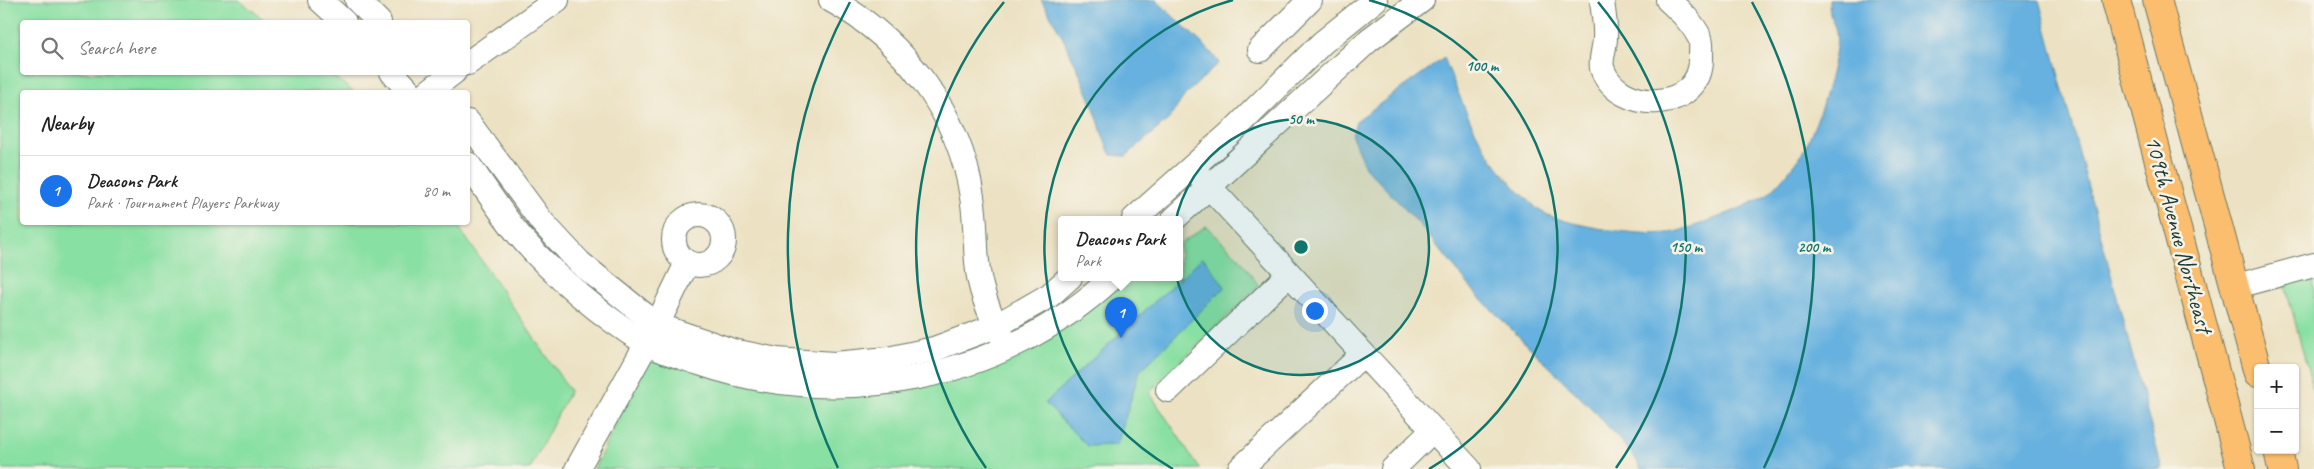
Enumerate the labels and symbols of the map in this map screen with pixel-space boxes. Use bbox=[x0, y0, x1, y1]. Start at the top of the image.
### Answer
text: 100 m bbox=[1466, 57, 1500, 76]
text: 50 m bbox=[1288, 110, 1315, 129]
street label: 109th Avenue Northeast bbox=[2138, 132, 2220, 339]
centre of rings bbox=[1292, 238, 1310, 256]
text: 150 m bbox=[1670, 238, 1704, 257]
text: 200 m bbox=[1798, 238, 1832, 257]
pin: 1 bbox=[1105, 297, 1137, 338]
your location bbox=[1302, 298, 1328, 324]

